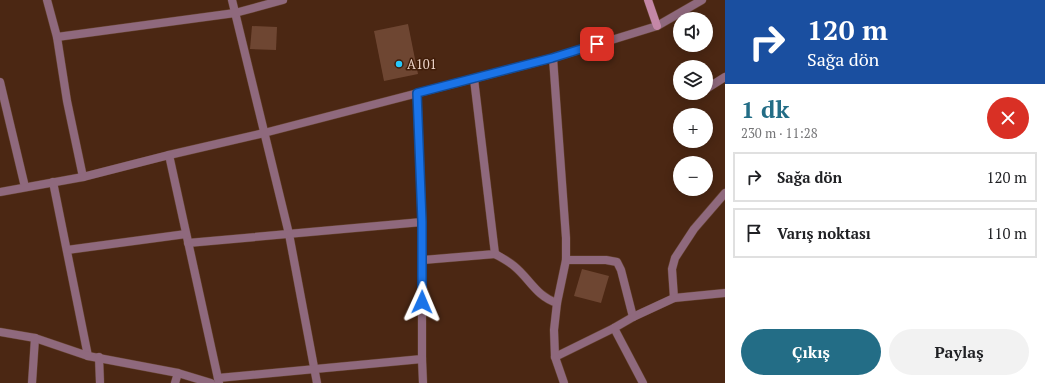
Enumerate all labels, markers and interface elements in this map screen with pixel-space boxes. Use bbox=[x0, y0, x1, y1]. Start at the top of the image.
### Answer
text: 120 m bbox=[807, 11, 888, 48]
map controls bbox=[673, 12, 713, 196]
button: sound bbox=[673, 12, 713, 52]
icon: right bbox=[741, 16, 793, 68]
pin bbox=[580, 27, 614, 61]
icon: arrive bbox=[586, 33, 608, 55]
text: Sağa dön bbox=[807, 47, 879, 71]
place label: A101 bbox=[407, 55, 437, 73]
marker: A101 bbox=[394, 59, 404, 69]
button: layers bbox=[673, 60, 713, 100]
text: 1 dk bbox=[741, 93, 789, 125]
button: close bbox=[987, 97, 1029, 139]
button: + bbox=[673, 108, 713, 148]
text: 230 m · 11:28 bbox=[741, 124, 818, 142]
button: − bbox=[673, 156, 713, 196]
icon: right bbox=[743, 166, 765, 188]
text: Sağa dön bbox=[777, 167, 842, 187]
text: 120 m bbox=[986, 167, 1027, 187]
icon: arrive bbox=[743, 222, 765, 244]
text: Varış noktası bbox=[777, 223, 871, 243]
text: 110 m bbox=[986, 223, 1027, 243]
position arrow bbox=[401, 281, 443, 323]
button: Çıkış bbox=[741, 329, 881, 375]
button: Paylaş bbox=[889, 329, 1029, 375]

